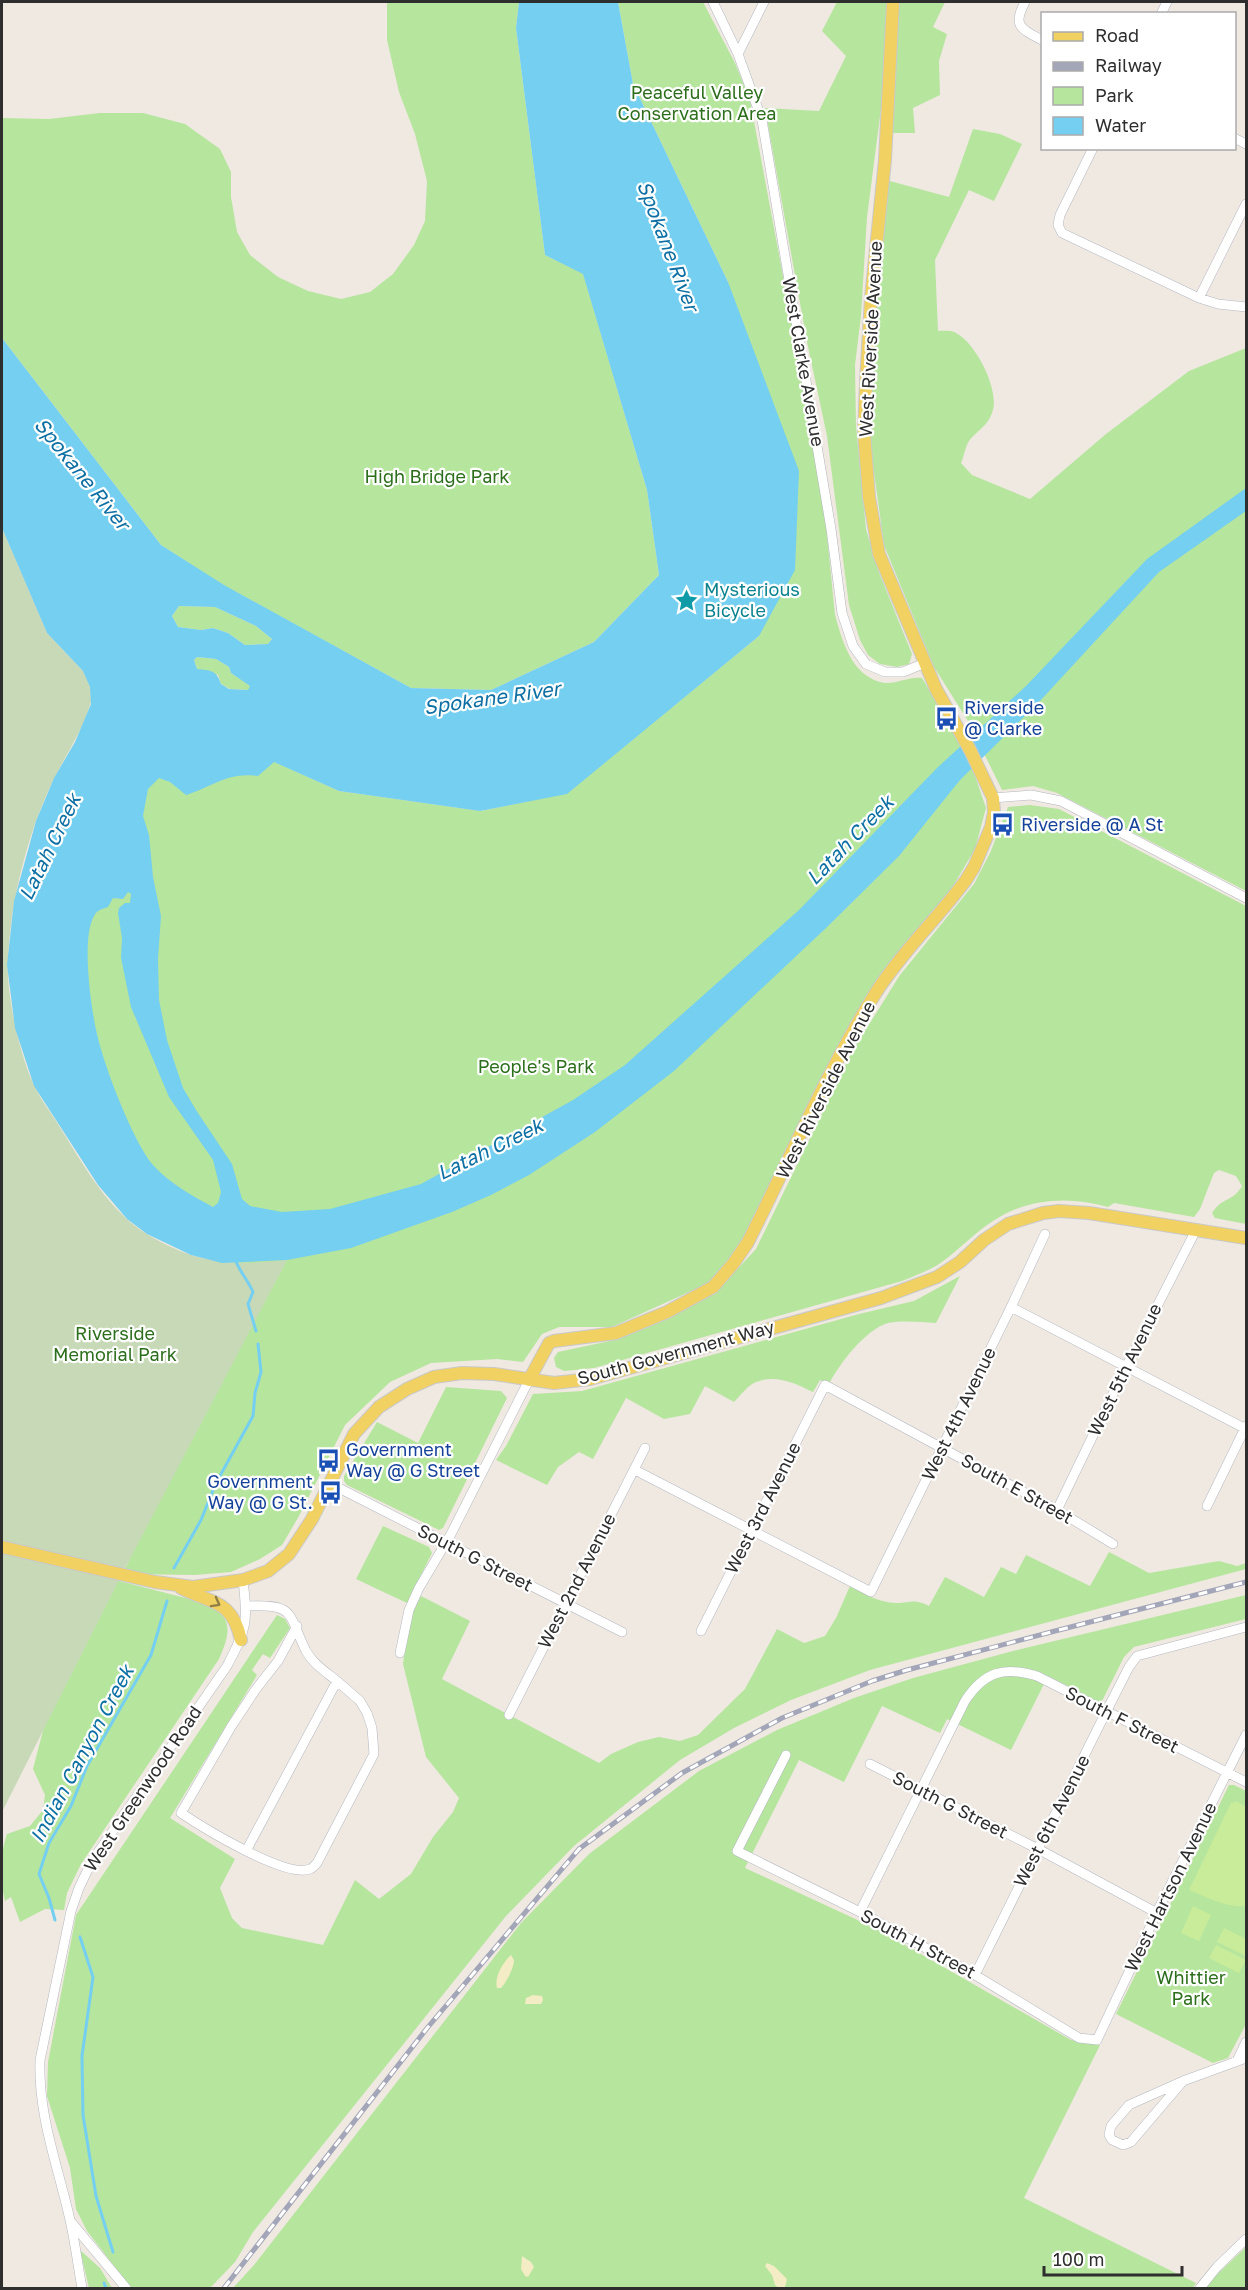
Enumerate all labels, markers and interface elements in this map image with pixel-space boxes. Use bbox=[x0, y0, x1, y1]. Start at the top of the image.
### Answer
legend bbox=[1041, 12, 1236, 150]
text: Road bbox=[1095, 24, 1139, 46]
text: Railway bbox=[1095, 54, 1162, 76]
park label: Peaceful Valley Conservation Area bbox=[617, 81, 777, 124]
text: Park bbox=[1095, 84, 1134, 106]
text: Water bbox=[1095, 114, 1146, 136]
water label: Spokane River bbox=[633, 177, 706, 317]
street label: West Riverside Avenue bbox=[854, 240, 886, 438]
street label: West Clarke Avenue bbox=[778, 275, 830, 448]
water label: Spokane River bbox=[30, 412, 137, 537]
park label: High Bridge Park bbox=[364, 465, 510, 487]
place label: Mysterious Bicycle bbox=[704, 578, 800, 621]
place icon: Mysterious Bicycle bbox=[673, 587, 699, 613]
water label: Spokane River bbox=[422, 675, 565, 718]
place label: Riverside @ Clarke bbox=[964, 696, 1044, 739]
bus stop icon: Riverside @ Clarke bbox=[933, 705, 959, 731]
water label: Latah Creek bbox=[13, 787, 86, 904]
water label: Latah Creek bbox=[801, 788, 900, 889]
bus stop icon: Riverside @ A St bbox=[990, 812, 1016, 838]
place label: Riverside @ A St bbox=[1021, 813, 1163, 835]
street label: West Riverside Avenue bbox=[771, 997, 879, 1182]
park label: People's Park bbox=[478, 1055, 594, 1077]
water label: Latah Creek bbox=[433, 1111, 549, 1184]
street label: West 5th Avenue bbox=[1082, 1300, 1166, 1440]
street label: South Government Way bbox=[575, 1315, 777, 1389]
park label: Riverside Memorial Park bbox=[53, 1322, 177, 1365]
street label: West 4th Avenue bbox=[916, 1343, 1000, 1484]
place label: Government Way @ G Street bbox=[346, 1438, 480, 1481]
street label: West 3rd Avenue bbox=[719, 1438, 805, 1577]
bus stop icon: Government Way @ G Street bbox=[315, 1447, 341, 1473]
street label: South E Street bbox=[958, 1448, 1077, 1528]
place label: Government Way @ G St. bbox=[207, 1470, 313, 1513]
bus stop icon: Government Way @ G St. bbox=[318, 1479, 344, 1505]
street label: West 2nd Avenue bbox=[533, 1509, 620, 1652]
street label: South G Street bbox=[414, 1519, 537, 1596]
one-way arrow bbox=[210, 1596, 220, 1607]
water label: Indian Canyon Creek bbox=[24, 1658, 140, 1847]
street label: South F Street bbox=[1062, 1681, 1183, 1757]
street label: West Greenwood Road bbox=[78, 1701, 206, 1876]
street label: West 6th Avenue bbox=[1008, 1751, 1094, 1890]
street label: South G Street bbox=[889, 1766, 1012, 1843]
street label: West Hartson Avenue bbox=[1119, 1798, 1221, 1975]
street label: South H Street bbox=[857, 1903, 980, 1983]
park label: Whittier Park bbox=[1156, 1966, 1226, 2009]
scale bar bbox=[1044, 2239, 1182, 2277]
text: 100 m bbox=[1053, 2248, 1104, 2270]

